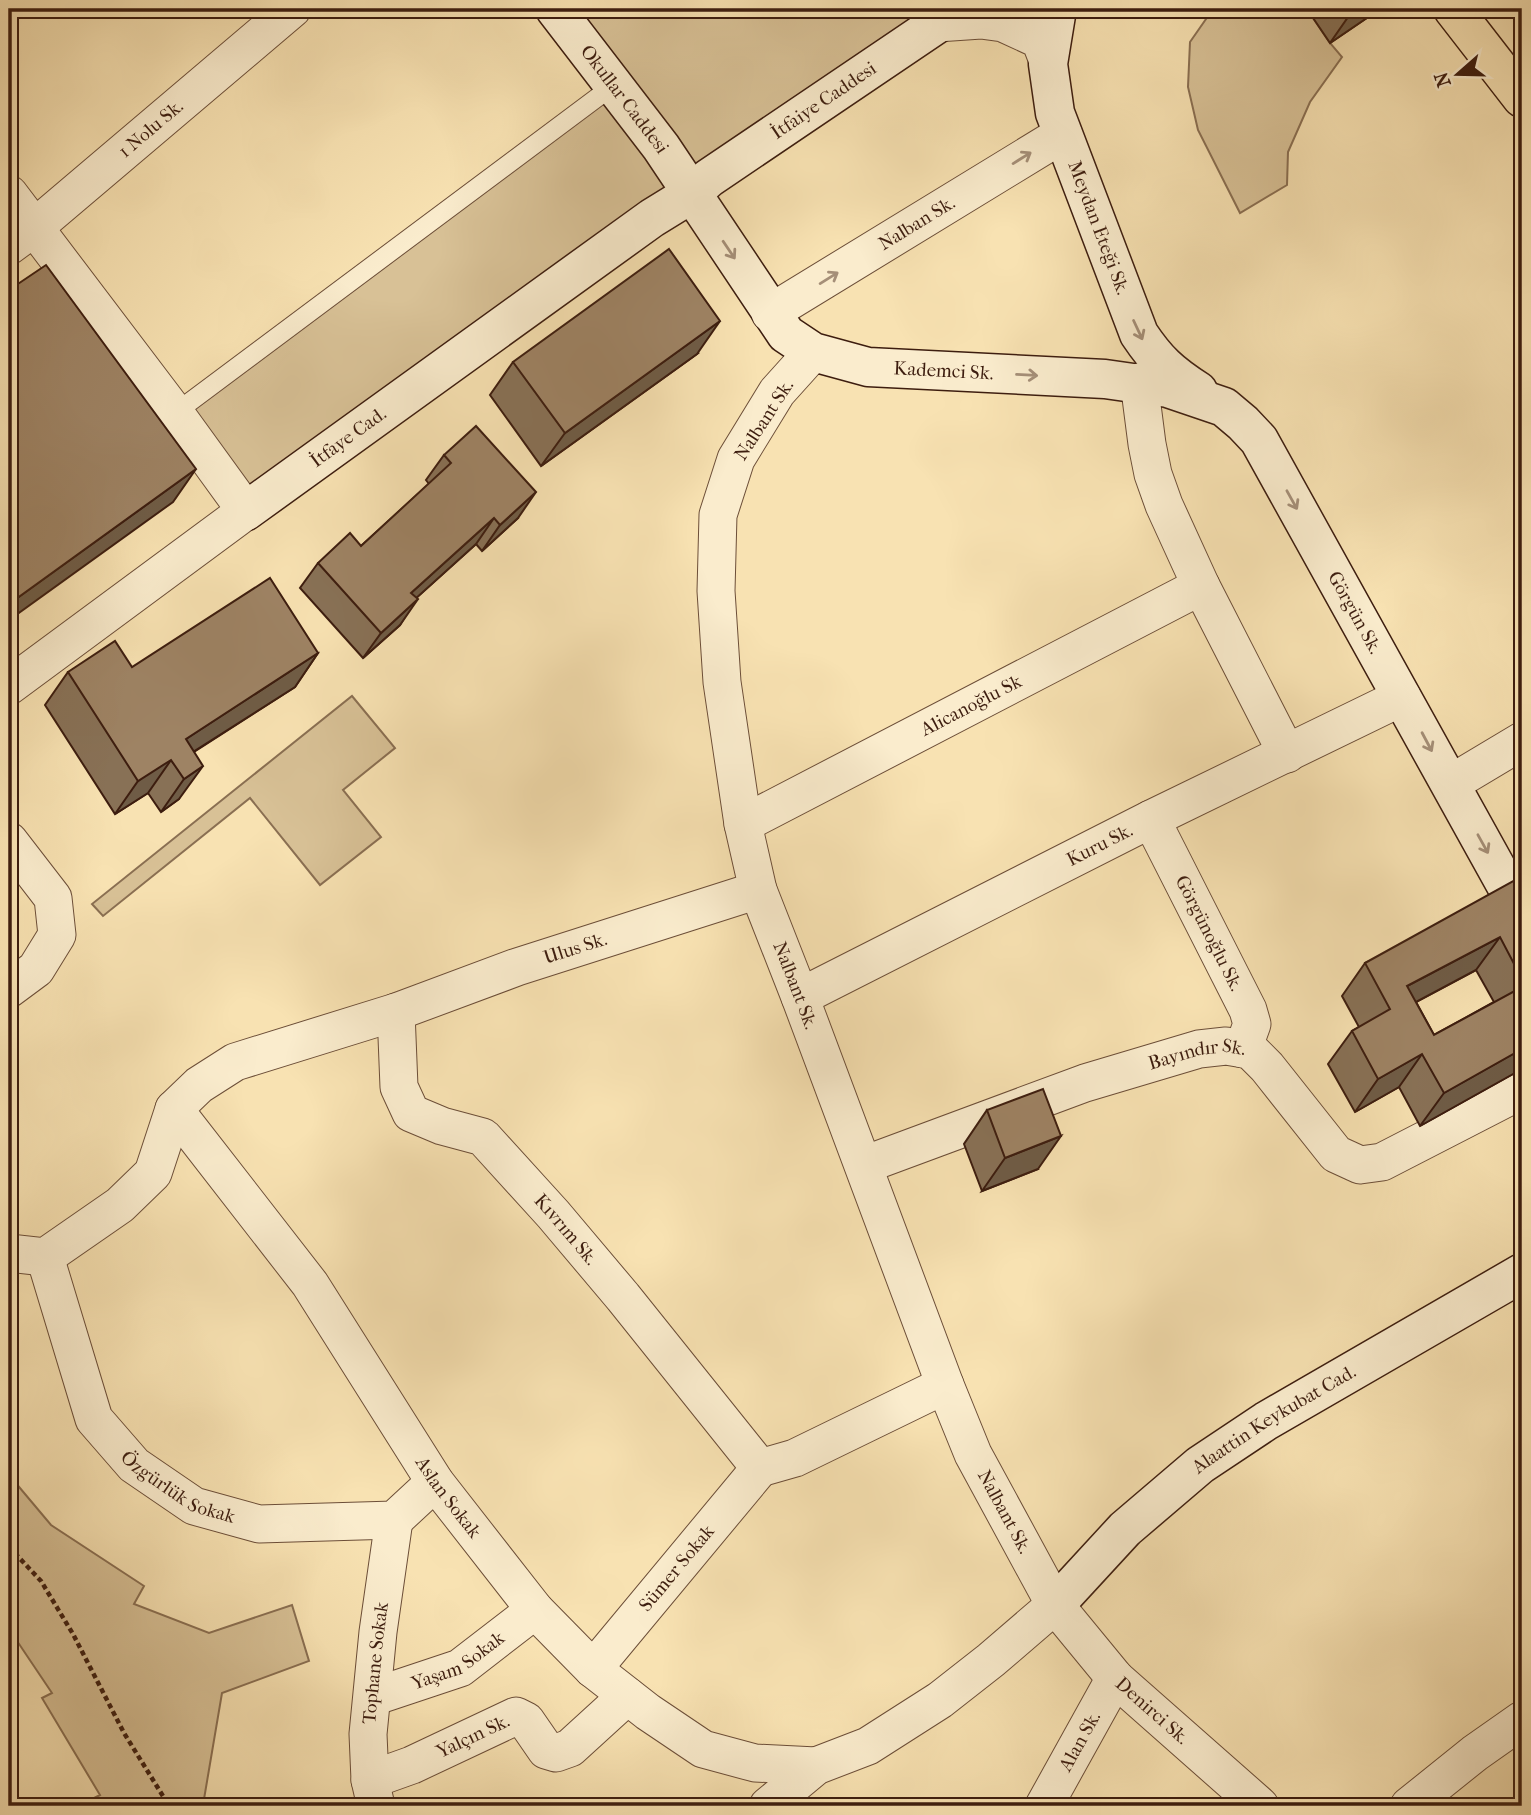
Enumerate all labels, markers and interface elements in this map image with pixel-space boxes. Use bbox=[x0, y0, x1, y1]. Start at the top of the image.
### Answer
north arrow bbox=[1422, 38, 1492, 108]
street label: Okullar Caddesi bbox=[576, 41, 674, 158]
street label: İtfaiye Caddesi bbox=[767, 57, 881, 144]
text: N bbox=[1430, 68, 1456, 90]
street label: 1 Nolu Sk. bbox=[114, 95, 188, 162]
one-way arrow bbox=[1012, 151, 1032, 165]
street label: Meydan Eteği Sk. bbox=[1063, 158, 1134, 298]
street label: Nalban Sk. bbox=[875, 192, 959, 255]
one-way arrow bbox=[722, 240, 736, 260]
one-way arrow bbox=[818, 270, 838, 284]
one-way arrow bbox=[1132, 319, 1145, 340]
street label: Kademci Sk. bbox=[893, 357, 994, 384]
one-way arrow bbox=[1015, 369, 1038, 382]
street label: Nalbant Sk. bbox=[730, 375, 798, 465]
street label: İtfaye Cad. bbox=[306, 403, 390, 472]
one-way arrow bbox=[1286, 489, 1299, 510]
street label: Görgün Sk. bbox=[1323, 567, 1386, 658]
street label: Alicanoğlu Sk bbox=[916, 670, 1025, 741]
one-way arrow bbox=[1420, 731, 1434, 751]
street label: Kuru Sk. bbox=[1063, 819, 1136, 871]
one-way arrow bbox=[1476, 833, 1490, 853]
street label: Görgünoğlu Sk. bbox=[1171, 872, 1247, 994]
street label: Ulus Sk. bbox=[541, 928, 610, 969]
street label: Nalbant Sk. bbox=[768, 938, 822, 1032]
street label: Bayındır Sk. bbox=[1146, 1035, 1247, 1074]
street label: Kıvrım Sk. bbox=[529, 1190, 602, 1269]
street label: Alaattin Keykubat Cad. bbox=[1187, 1360, 1360, 1479]
street label: Özgürlük Sokak bbox=[116, 1446, 238, 1528]
street label: Aslan Sokak bbox=[410, 1452, 486, 1543]
street label: Nalbant Sk. bbox=[973, 1466, 1036, 1557]
street label: Sümer Sokak bbox=[635, 1520, 719, 1616]
street label: Tophane Sokak bbox=[358, 1601, 393, 1725]
street label: Yaşam Sokak bbox=[408, 1627, 509, 1695]
street label: Denirci Sk. bbox=[1111, 1673, 1193, 1749]
street label: Alan Sk. bbox=[1054, 1708, 1105, 1776]
street label: Yalçın Sk. bbox=[432, 1710, 513, 1763]

